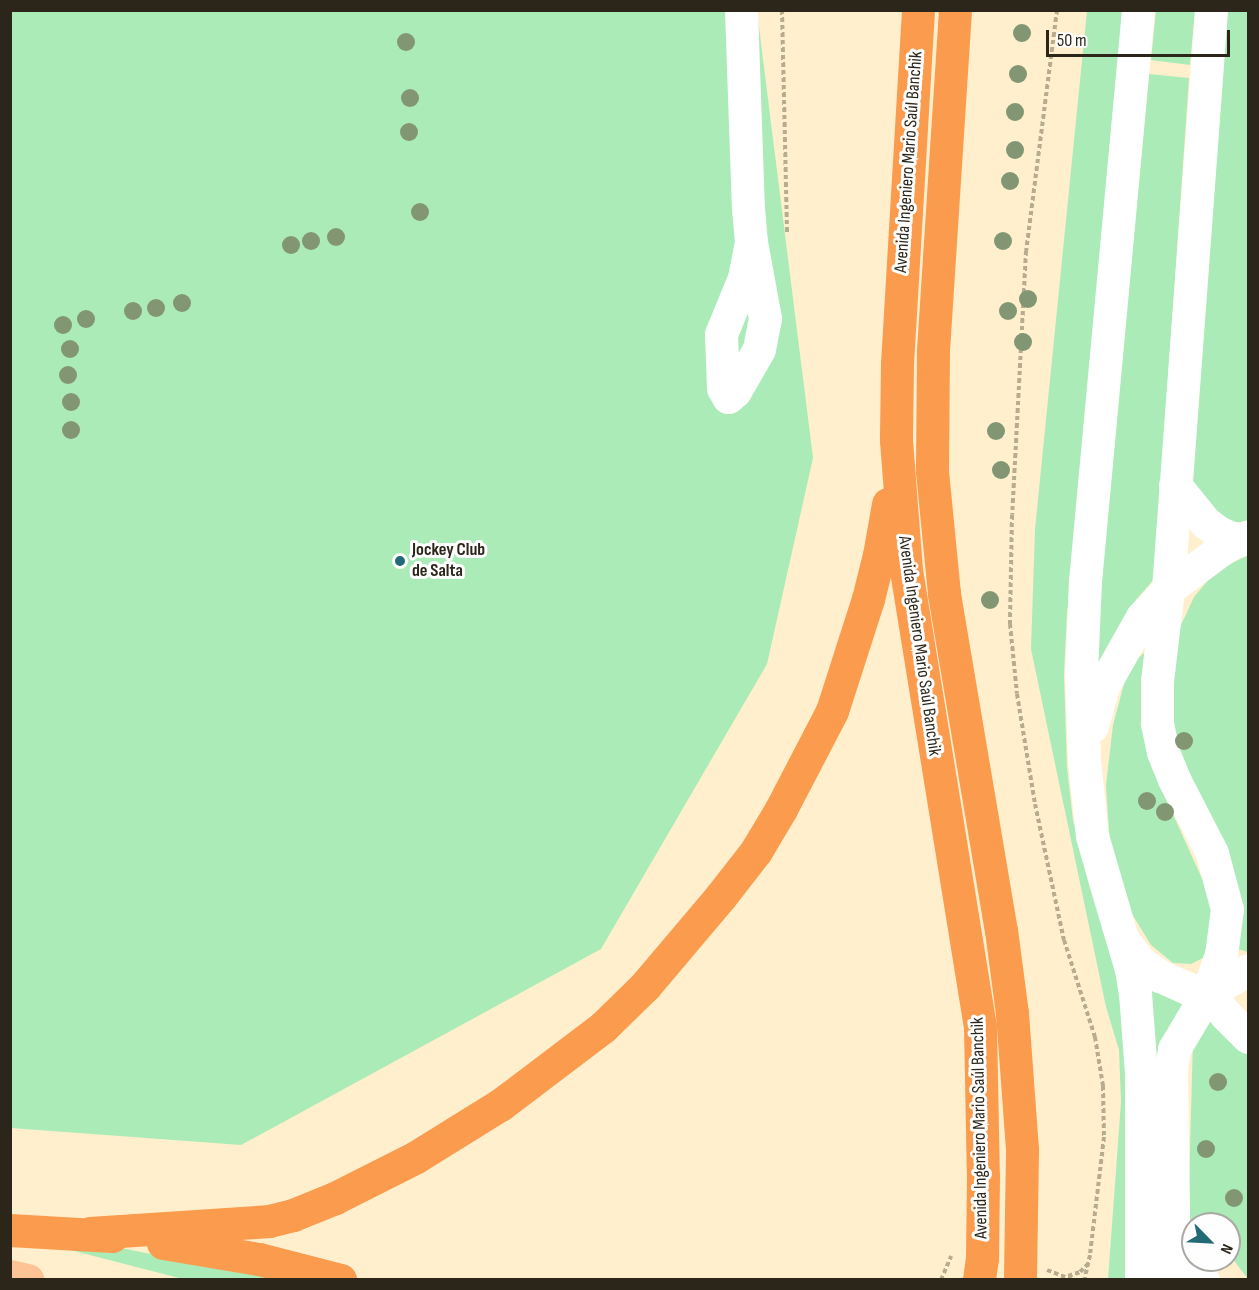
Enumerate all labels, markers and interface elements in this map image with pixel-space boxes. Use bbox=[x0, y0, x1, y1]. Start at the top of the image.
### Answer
scale bar bbox=[1049, 18, 1234, 56]
text: 50 m bbox=[1057, 30, 1087, 51]
street label: Avenida Ingeniero Mario Saúl Banchik bbox=[890, 51, 928, 273]
street label: Avenida Ingeniero Mario Saúl Banchik bbox=[893, 535, 945, 757]
place label: Jockey Club de Salta bbox=[412, 540, 485, 582]
marker: Jockey Club de Salta bbox=[393, 554, 407, 568]
street label: Avenida Ingeniero Mario Saúl Banchik bbox=[967, 1017, 993, 1239]
north arrow bbox=[1181, 1212, 1241, 1272]
text: N bbox=[1216, 1241, 1236, 1256]

